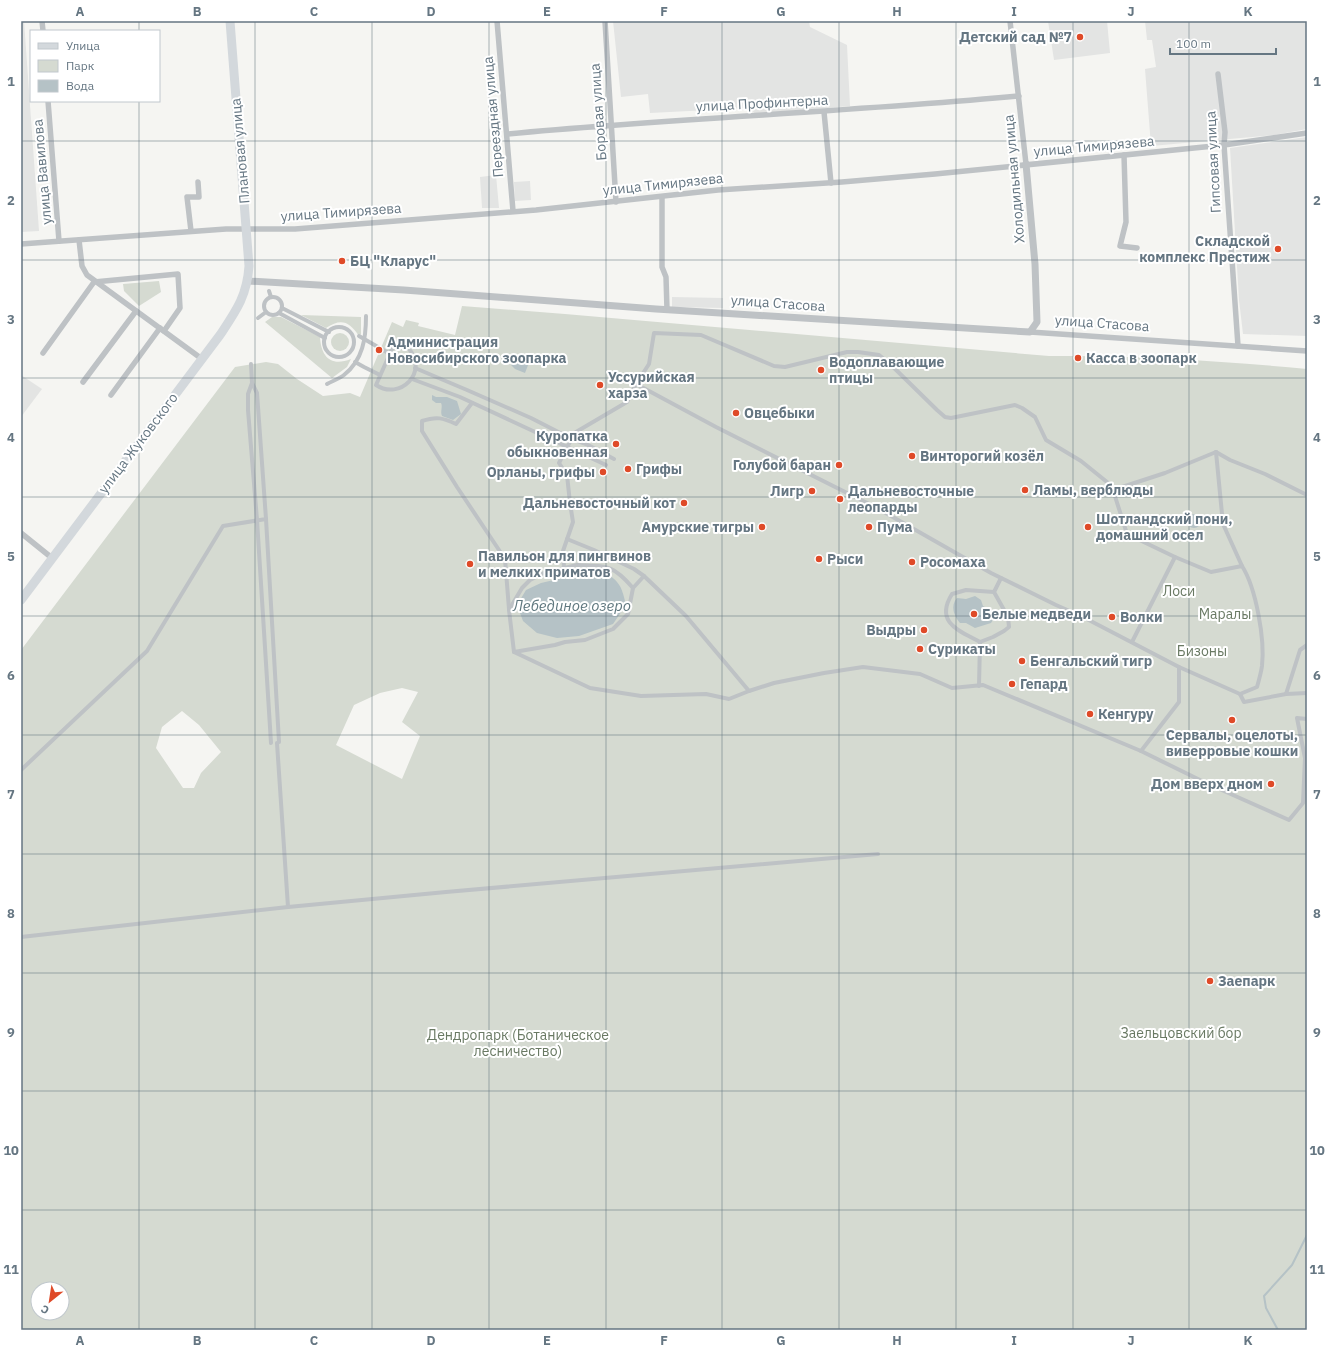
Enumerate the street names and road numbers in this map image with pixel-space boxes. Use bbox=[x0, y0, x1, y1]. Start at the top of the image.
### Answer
street label: Переездная улица bbox=[479, 55, 507, 178]
street label: Боровая улица bbox=[586, 62, 610, 161]
street label: улица Профинтерна bbox=[695, 91, 829, 115]
street label: Плановая улица bbox=[226, 97, 254, 205]
street label: Гипсовая улица bbox=[1201, 110, 1225, 213]
street label: Холодильная улица bbox=[999, 113, 1029, 244]
street label: улица Вавилова bbox=[28, 118, 56, 225]
street label: улица Тимирязева bbox=[1033, 132, 1156, 160]
street label: улица Тимирязева bbox=[602, 169, 725, 199]
street label: улица Тимирязева bbox=[280, 199, 403, 225]
street label: улица Стасова bbox=[730, 291, 826, 315]
street label: улица Стасова bbox=[1054, 311, 1150, 335]
street label: улица Жуковского bbox=[94, 389, 182, 497]

